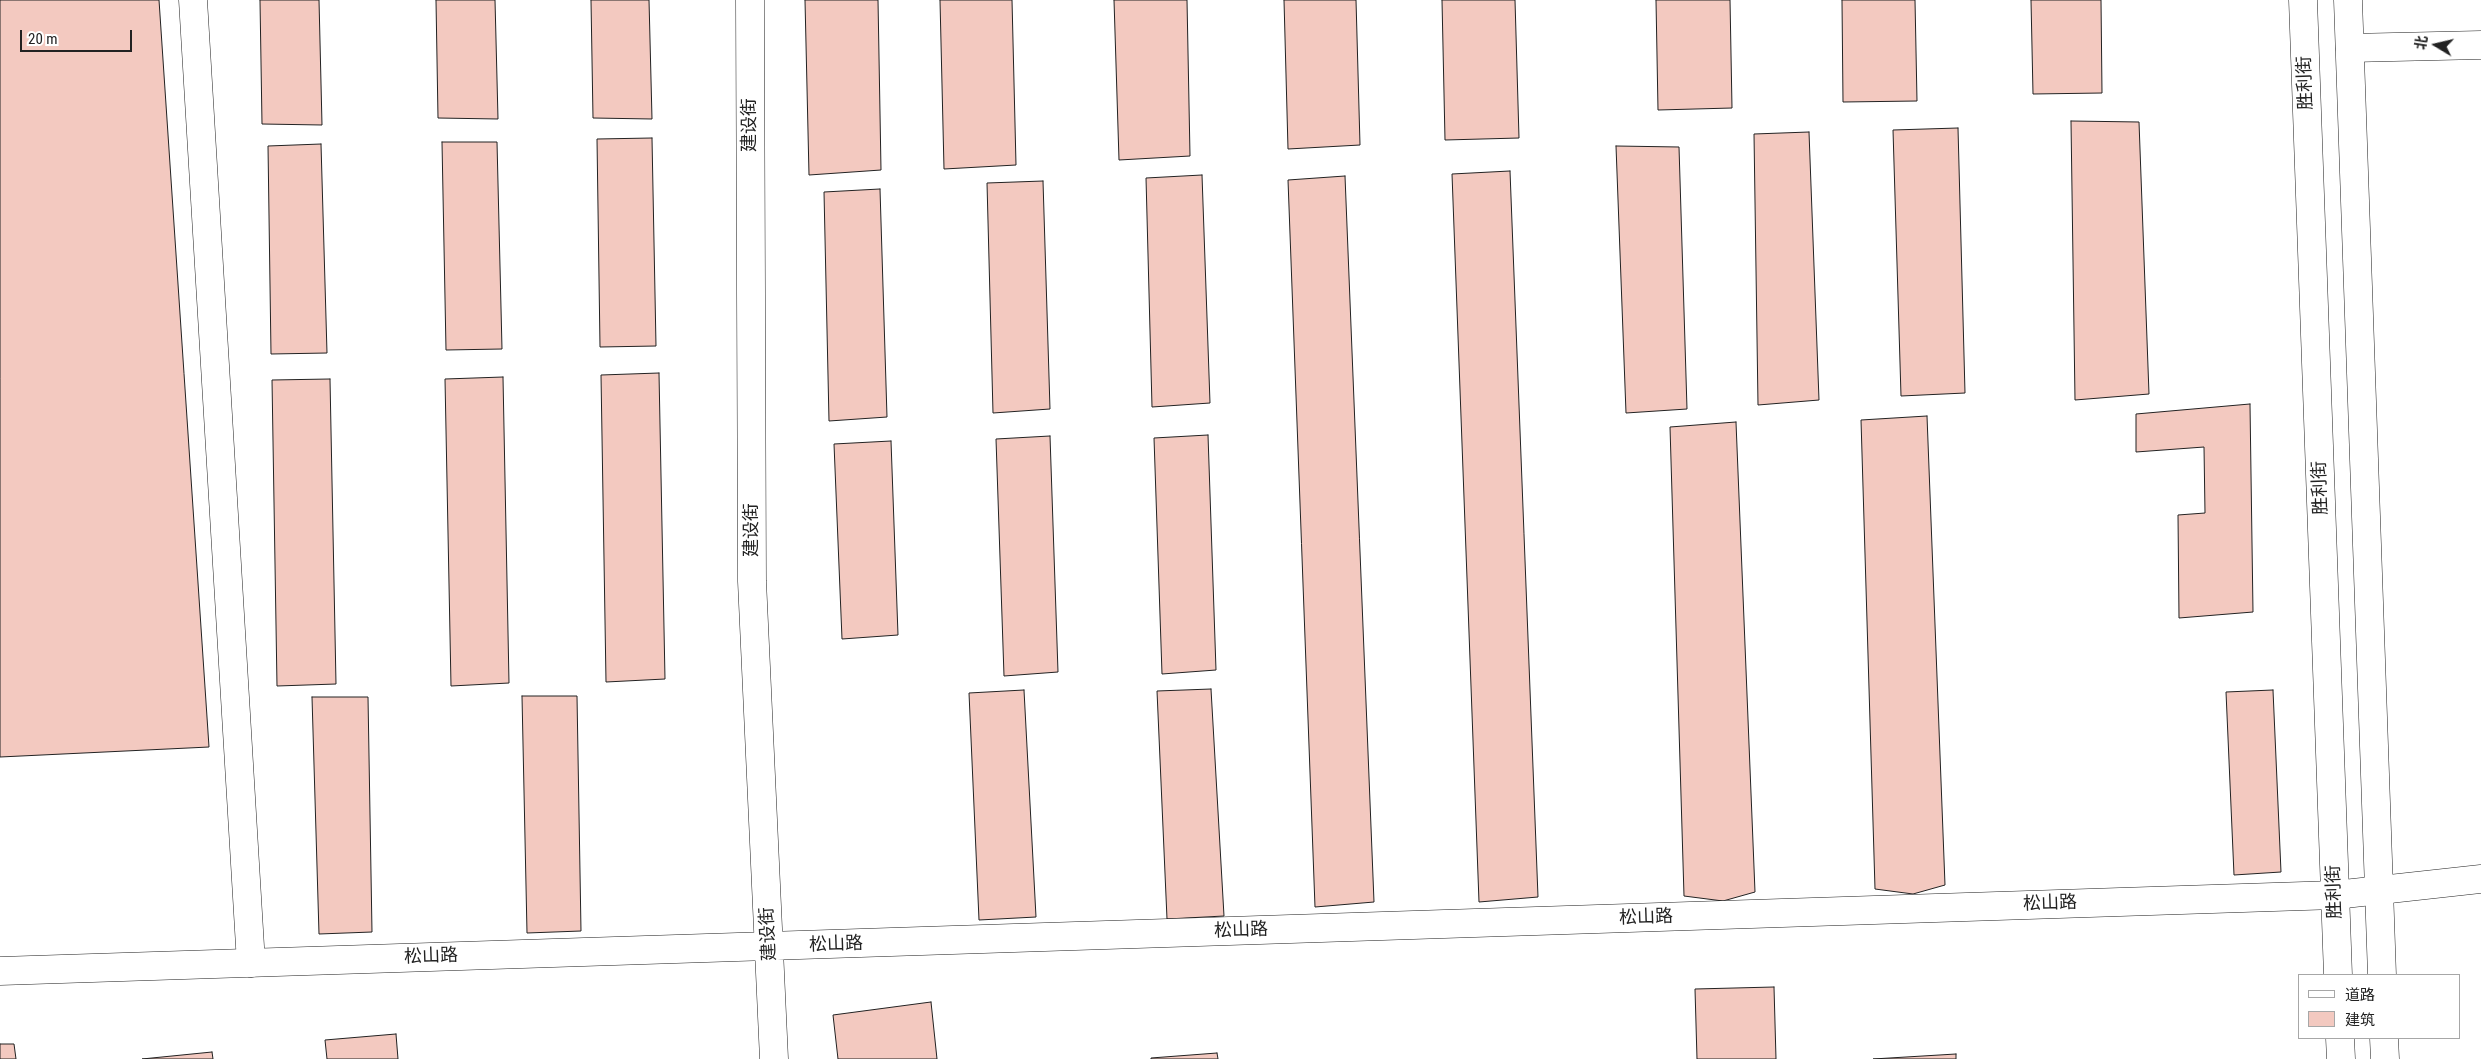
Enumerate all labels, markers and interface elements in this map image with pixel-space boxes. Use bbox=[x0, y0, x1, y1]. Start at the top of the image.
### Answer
scale bar bbox=[22, 20, 135, 52]
north arrow bbox=[2411, 20, 2461, 70]
text: 20 m bbox=[28, 30, 58, 48]
text: 北 bbox=[2412, 34, 2430, 51]
street label: 胜利街 bbox=[2294, 56, 2318, 110]
street label: 建设街 bbox=[739, 98, 761, 152]
street label: 胜利街 bbox=[2309, 461, 2333, 515]
street label: 建设街 bbox=[741, 503, 763, 557]
street label: 胜利街 bbox=[2323, 865, 2347, 919]
street label: 松山路 bbox=[2023, 892, 2077, 916]
street label: 建设街 bbox=[757, 906, 781, 962]
street label: 松山路 bbox=[1619, 906, 1673, 930]
street label: 松山路 bbox=[1214, 919, 1268, 943]
street label: 松山路 bbox=[809, 933, 863, 957]
street label: 松山路 bbox=[404, 945, 458, 969]
legend bbox=[2298, 974, 2461, 1039]
text: 道路 bbox=[2345, 986, 2375, 1004]
text: 建筑 bbox=[2345, 1011, 2375, 1029]

